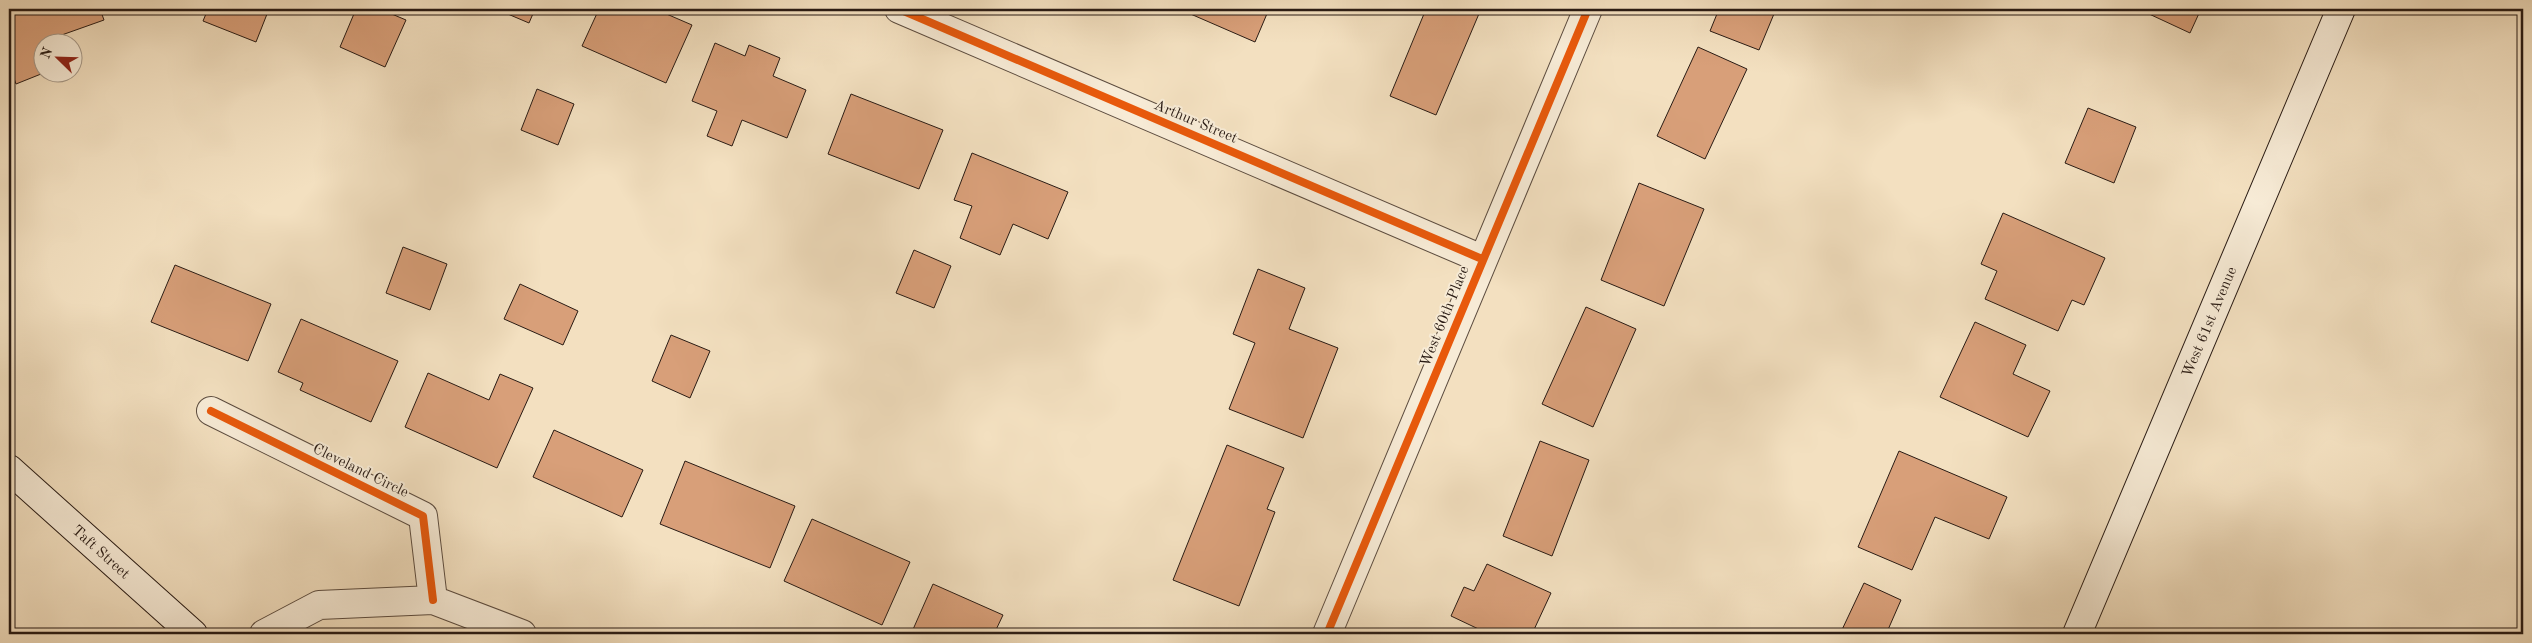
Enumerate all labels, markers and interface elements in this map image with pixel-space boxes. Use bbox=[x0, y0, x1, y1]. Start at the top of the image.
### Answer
north arrow bbox=[32, 32, 82, 82]
text: N bbox=[38, 45, 56, 61]
street label: Arthur Street bbox=[1151, 98, 1239, 147]
street label: West 60th Place bbox=[1418, 264, 1473, 369]
street label: West 61st Avenue bbox=[2180, 265, 2240, 380]
street label: Cleveland Circle bbox=[310, 442, 411, 501]
street label: Taft Street bbox=[69, 523, 132, 582]

